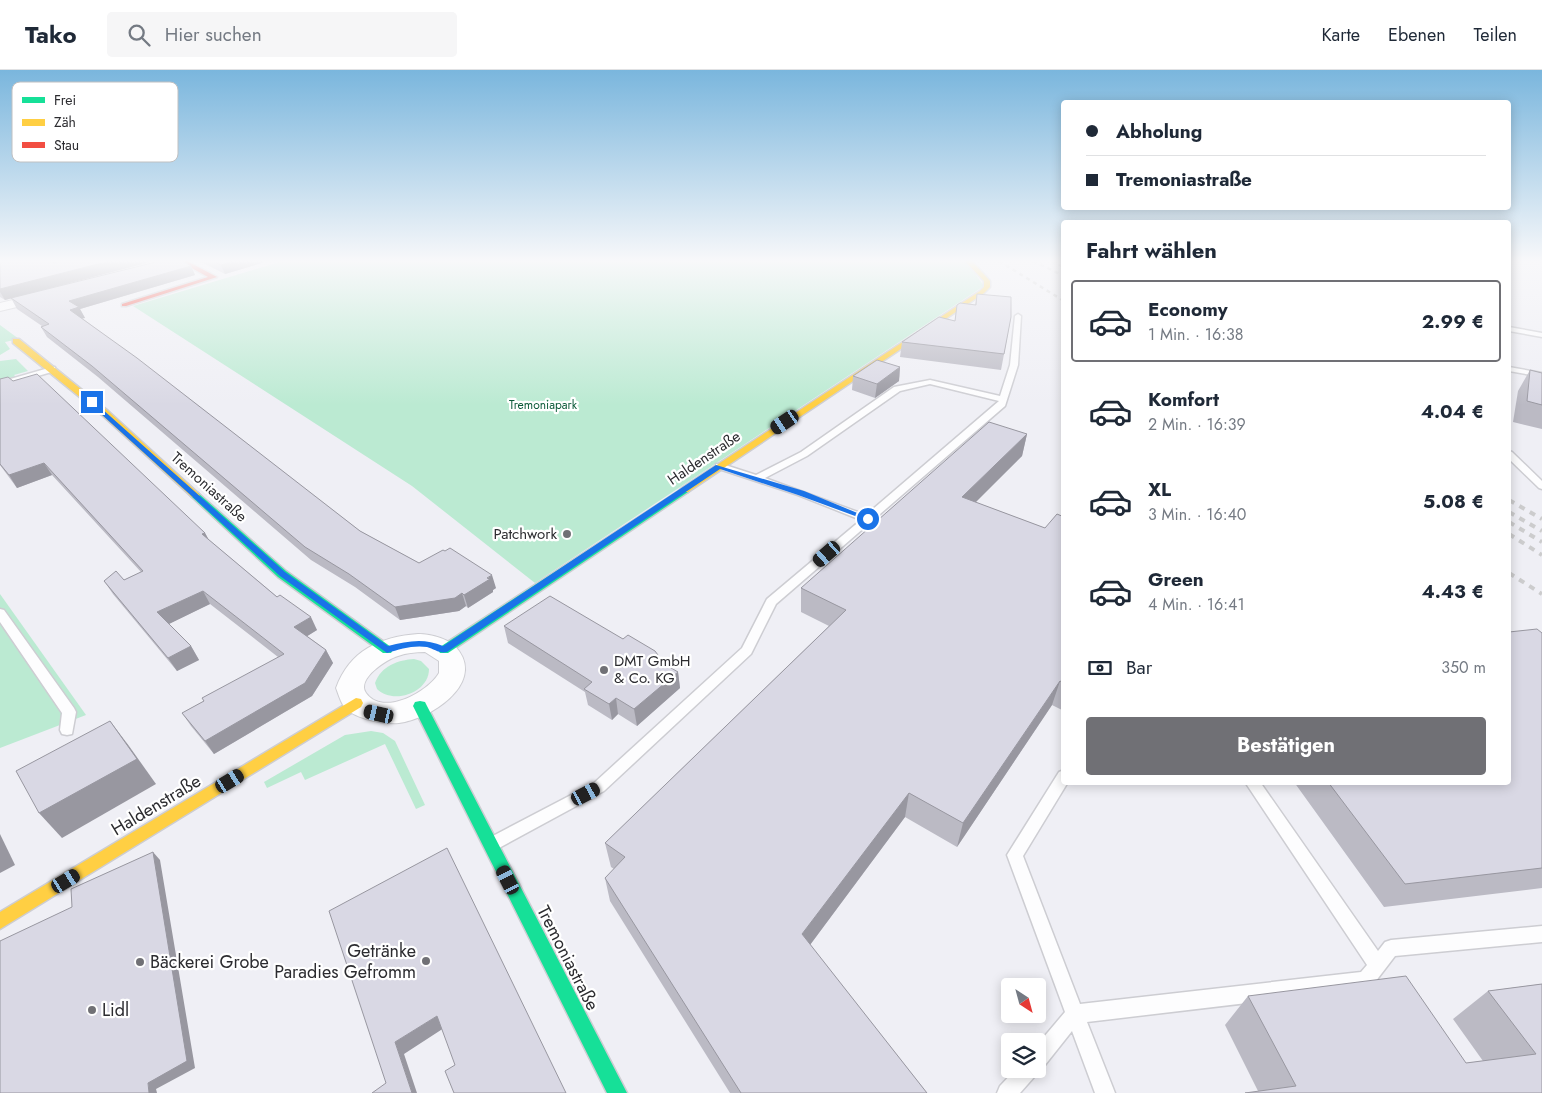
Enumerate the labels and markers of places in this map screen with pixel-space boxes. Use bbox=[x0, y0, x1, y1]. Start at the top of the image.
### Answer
place label: Patchwork bbox=[494, 523, 557, 545]
marker: Patchwork bbox=[561, 528, 573, 540]
place label: DMT GmbH & Co. KG bbox=[614, 650, 690, 689]
marker: DMT GmbH & Co. KG bbox=[598, 664, 610, 676]
place label: Getränke Paradies Gefromm bbox=[274, 938, 416, 985]
place label: Bäckerei Grobe bbox=[150, 949, 269, 975]
marker: Getränke Paradies Gefromm bbox=[420, 955, 432, 967]
marker: Bäckerei Grobe bbox=[134, 956, 146, 968]
place label: Lidl bbox=[102, 997, 129, 1023]
marker: Lidl bbox=[86, 1004, 98, 1016]

